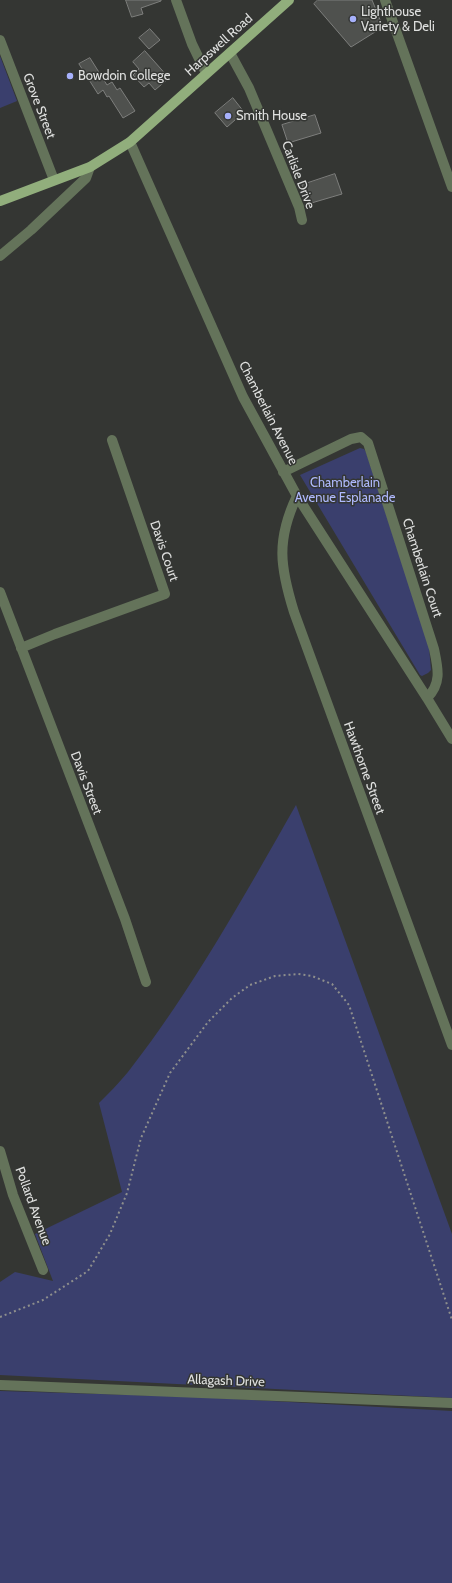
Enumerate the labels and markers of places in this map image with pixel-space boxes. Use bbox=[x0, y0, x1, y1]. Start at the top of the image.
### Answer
place label: Lighthouse Variety & Deli bbox=[361, 4, 435, 35]
marker: Lighthouse Variety & Deli bbox=[348, 14, 358, 24]
place label: Bowdoin College bbox=[78, 68, 170, 84]
marker: Bowdoin College bbox=[65, 71, 75, 81]
place label: Smith House bbox=[236, 108, 307, 124]
marker: Smith House bbox=[223, 111, 233, 121]

